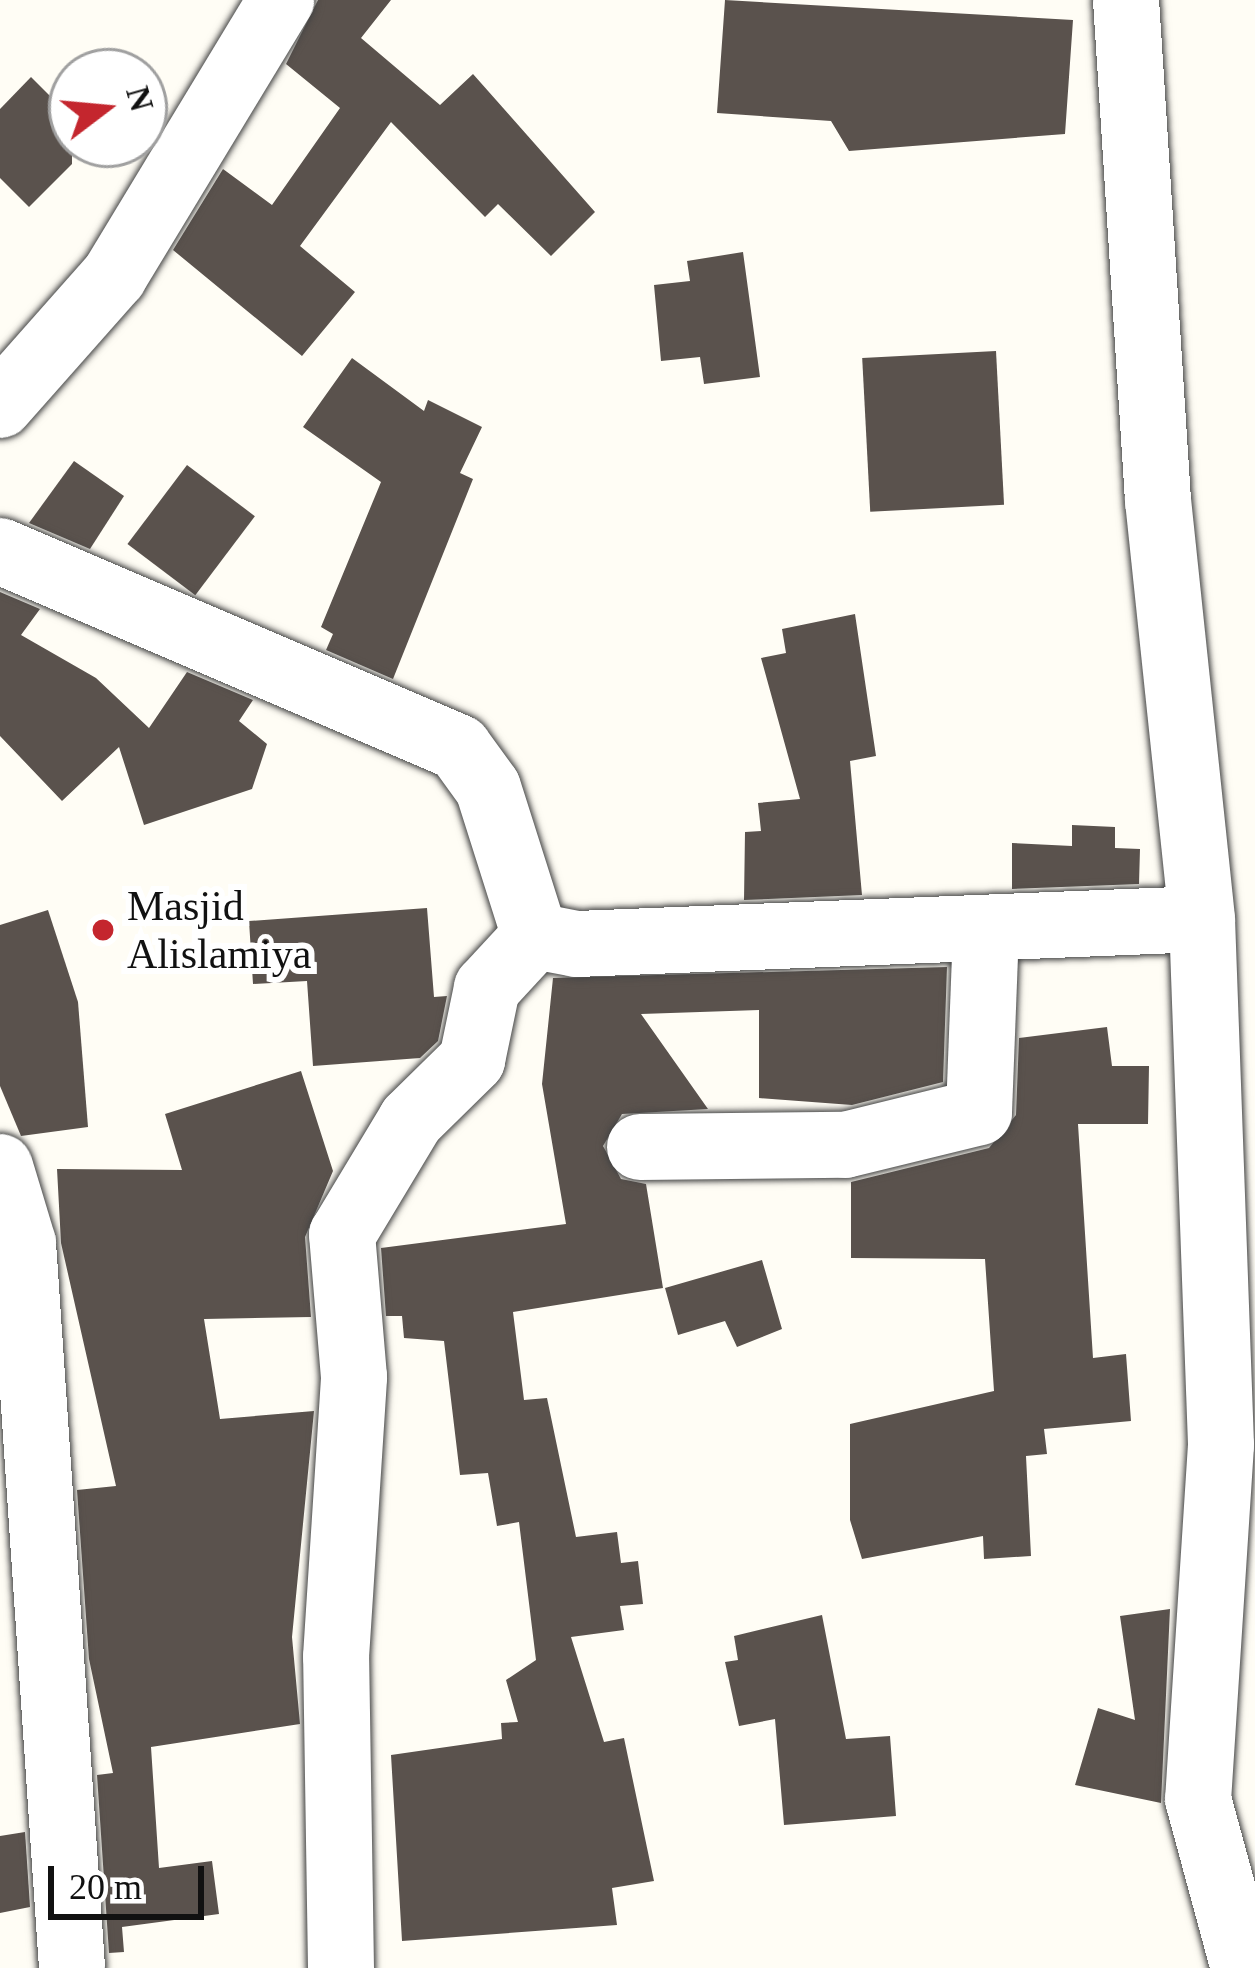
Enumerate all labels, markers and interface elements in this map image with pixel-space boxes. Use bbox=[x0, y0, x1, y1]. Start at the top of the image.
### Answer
north arrow bbox=[48, 48, 168, 168]
text: N bbox=[119, 82, 160, 115]
place label: Masjid Alislamiya bbox=[127, 881, 311, 980]
marker: Masjid Alislamiya bbox=[90, 917, 116, 943]
scale bar bbox=[54, 1842, 210, 1916]
text: 20 m bbox=[69, 1867, 142, 1907]

